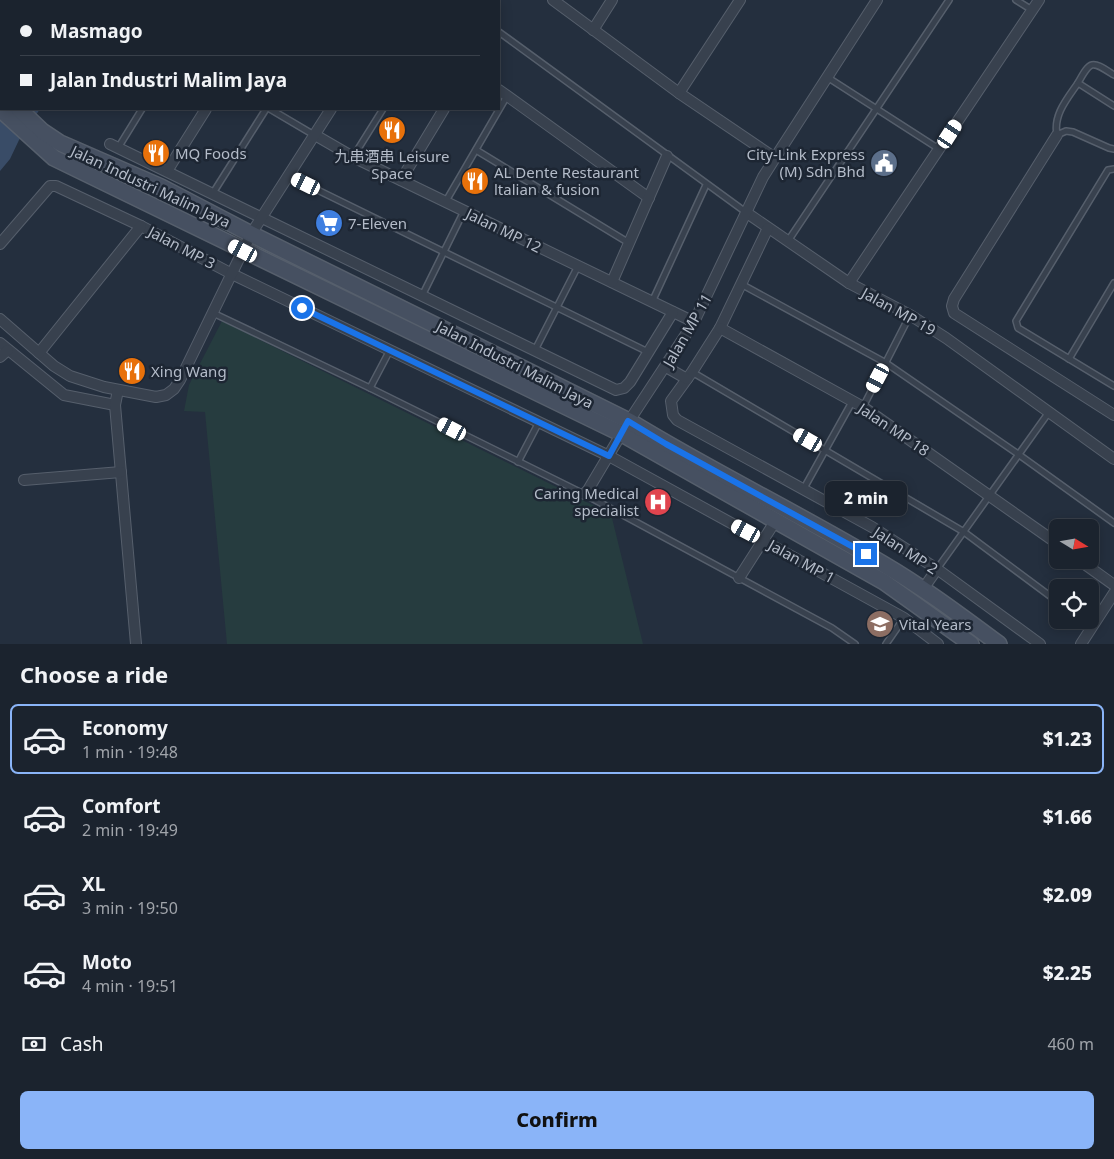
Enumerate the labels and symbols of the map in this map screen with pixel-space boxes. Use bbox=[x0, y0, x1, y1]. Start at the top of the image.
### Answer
restaurant icon: 九串酒串 Leisure Space bbox=[377, 115, 407, 145]
car bbox=[935, 117, 964, 151]
restaurant icon: MQ Foods bbox=[141, 138, 171, 168]
street label: Jalan Industri Malim Jaya bbox=[66, 139, 234, 232]
place label: MQ Foods bbox=[175, 143, 247, 163]
place label: City-Link Express (M) Sdn Bhd bbox=[747, 144, 865, 181]
place label: 九串酒串 Leisure Space bbox=[335, 146, 449, 183]
public building icon: City-Link Express (M) Sdn Bhd bbox=[869, 148, 899, 178]
place label: AL Dente Restaurant ltalian & fusion bbox=[494, 162, 639, 199]
restaurant icon: AL Dente Restaurant ltalian & fusion bbox=[460, 166, 490, 196]
car bbox=[289, 171, 322, 197]
street label: Jalan MP 12 bbox=[461, 202, 545, 257]
supermarket icon: 7-Eleven bbox=[314, 208, 344, 238]
place label: 7-Eleven bbox=[348, 213, 407, 233]
street label: Jalan MP 3 bbox=[143, 220, 219, 273]
car bbox=[226, 238, 259, 264]
street label: Jalan MP 19 bbox=[857, 281, 940, 340]
street label: Jalan MP 11 bbox=[657, 290, 716, 372]
route start bbox=[291, 297, 313, 319]
street label: Jalan Industri Malim Jaya bbox=[431, 315, 597, 412]
restaurant icon: Xing Wang bbox=[117, 356, 147, 386]
place label: Xing Wang bbox=[151, 361, 227, 381]
car bbox=[864, 361, 891, 395]
street label: Jalan MP 18 bbox=[853, 397, 933, 460]
car bbox=[435, 416, 468, 442]
car bbox=[791, 426, 824, 454]
callout: 2 min bbox=[825, 482, 907, 516]
place label: Caring Medical specialist bbox=[534, 483, 640, 520]
hospital icon: Caring Medical specialist bbox=[643, 487, 673, 517]
car bbox=[729, 517, 762, 545]
north arrow bbox=[1049, 519, 1099, 569]
street label: Jalan MP 2 bbox=[868, 521, 942, 578]
street label: Jalan MP 1 bbox=[763, 534, 839, 587]
route end bbox=[855, 543, 877, 565]
school or university icon: Vital Years bbox=[865, 609, 895, 639]
place label: Vital Years bbox=[899, 614, 971, 634]

